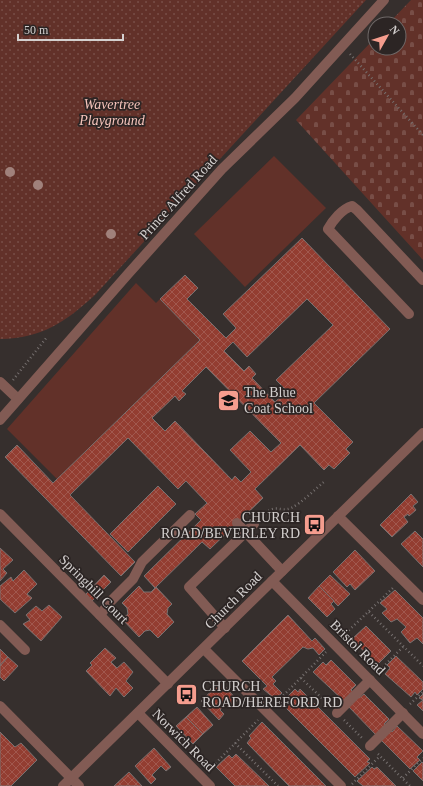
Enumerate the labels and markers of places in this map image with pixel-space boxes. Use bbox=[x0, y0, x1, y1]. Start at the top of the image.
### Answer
place label: The Blue Coat School bbox=[244, 385, 313, 416]
school or university icon: The Blue Coat School bbox=[215, 387, 241, 413]
place label: CHURCH ROAD/BEVERLEY RD bbox=[161, 510, 300, 541]
bus stop icon: CHURCH ROAD/BEVERLEY RD bbox=[302, 512, 328, 538]
place label: CHURCH ROAD/HEREFORD RD bbox=[202, 679, 342, 710]
bus stop icon: CHURCH ROAD/HEREFORD RD bbox=[173, 681, 199, 707]

